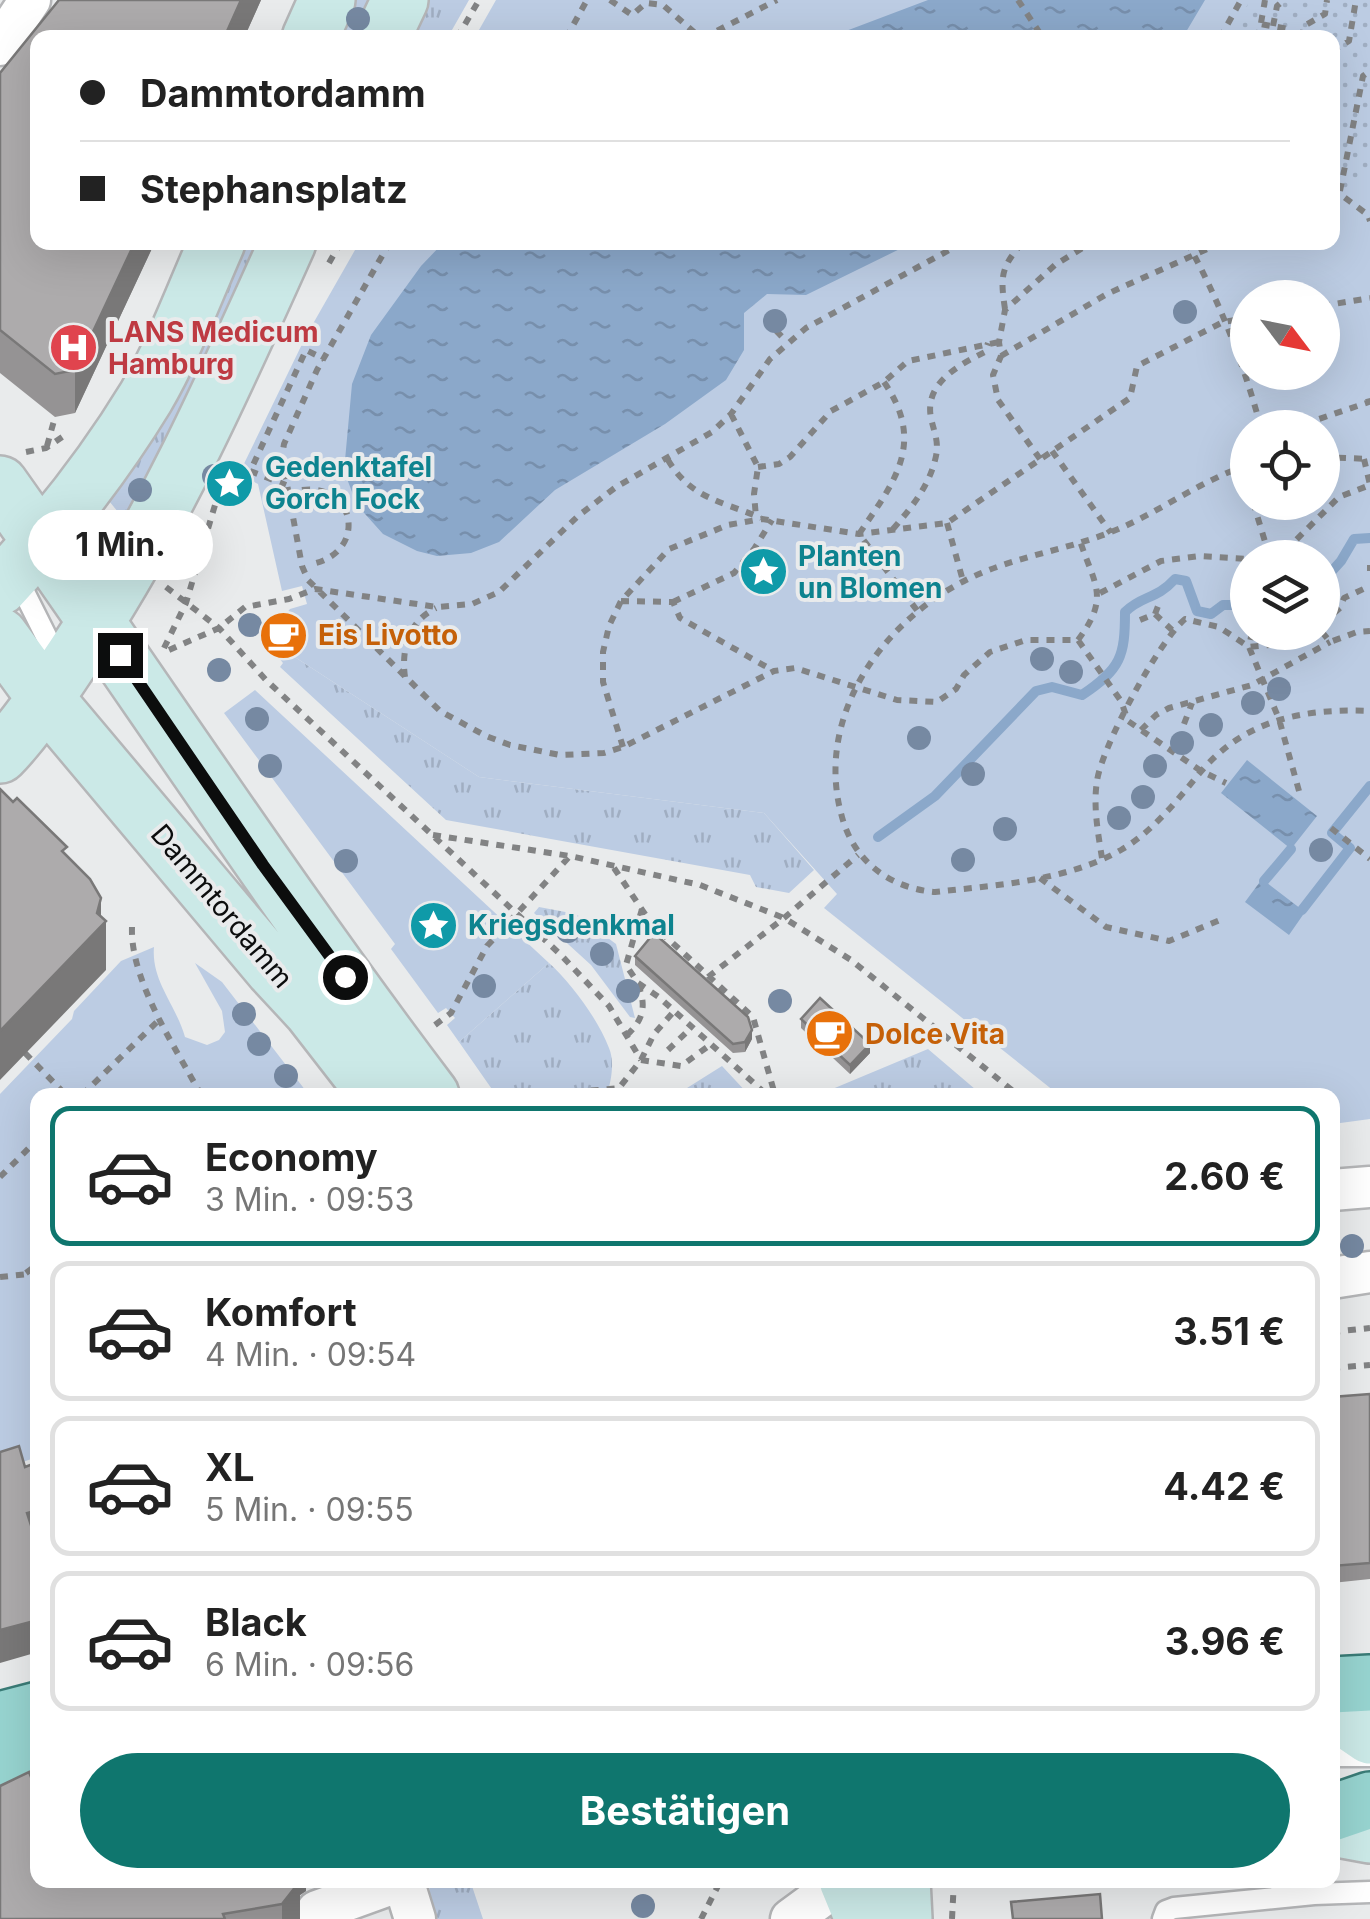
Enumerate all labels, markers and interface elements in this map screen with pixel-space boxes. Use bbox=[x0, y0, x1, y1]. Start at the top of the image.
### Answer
text: Dammtordamm bbox=[140, 70, 426, 116]
text: Stephansplatz bbox=[140, 166, 408, 212]
north arrow bbox=[1230, 280, 1340, 390]
map controls bbox=[1230, 280, 1340, 650]
place label: LANS Medicum Hamburg bbox=[108, 315, 319, 381]
hospital icon: LANS Medicum Hamburg bbox=[47, 322, 99, 374]
button: locate bbox=[1230, 410, 1340, 520]
place label: Gedenktafel Gorch Fock bbox=[265, 450, 432, 516]
place icon: Gedenktafel Gorch Fock bbox=[204, 457, 256, 509]
callout: 1 Min. bbox=[28, 510, 212, 580]
text: 1 Min. bbox=[75, 525, 166, 564]
place label: Planten un Blomen bbox=[798, 539, 942, 605]
button: layers bbox=[1230, 540, 1340, 650]
place icon: Planten un Blomen bbox=[737, 546, 789, 598]
cafe icon: Eis Livotto bbox=[257, 609, 309, 661]
place label: Eis Livotto bbox=[318, 618, 458, 652]
route end bbox=[98, 633, 143, 678]
street label: Dammtordamm bbox=[144, 817, 300, 995]
place icon: Kriegsdenkmal bbox=[407, 899, 459, 951]
place label: Kriegsdenkmal bbox=[468, 908, 675, 942]
route start bbox=[323, 955, 368, 1000]
cafe icon: Dolce Vita bbox=[804, 1008, 856, 1060]
place label: Dolce Vita bbox=[865, 1017, 1005, 1051]
icon: car bbox=[85, 1131, 175, 1221]
text: Economy bbox=[205, 1134, 378, 1180]
text: 2.60 € bbox=[1164, 1153, 1285, 1199]
text: 3 Min. · 09:53 bbox=[205, 1180, 414, 1219]
icon: car bbox=[85, 1286, 175, 1376]
text: Komfort bbox=[205, 1289, 357, 1335]
text: 3.51 € bbox=[1173, 1308, 1285, 1354]
text: 4 Min. · 09:54 bbox=[205, 1335, 416, 1374]
icon: car bbox=[85, 1441, 175, 1531]
text: XL bbox=[205, 1444, 255, 1490]
text: 4.42 € bbox=[1163, 1463, 1285, 1509]
text: 5 Min. · 09:55 bbox=[205, 1490, 414, 1529]
icon: car bbox=[85, 1596, 175, 1686]
text: Black bbox=[205, 1599, 307, 1645]
text: 3.96 € bbox=[1165, 1618, 1285, 1664]
text: 6 Min. · 09:56 bbox=[205, 1645, 414, 1684]
button: Bestätigen bbox=[80, 1753, 1290, 1868]

